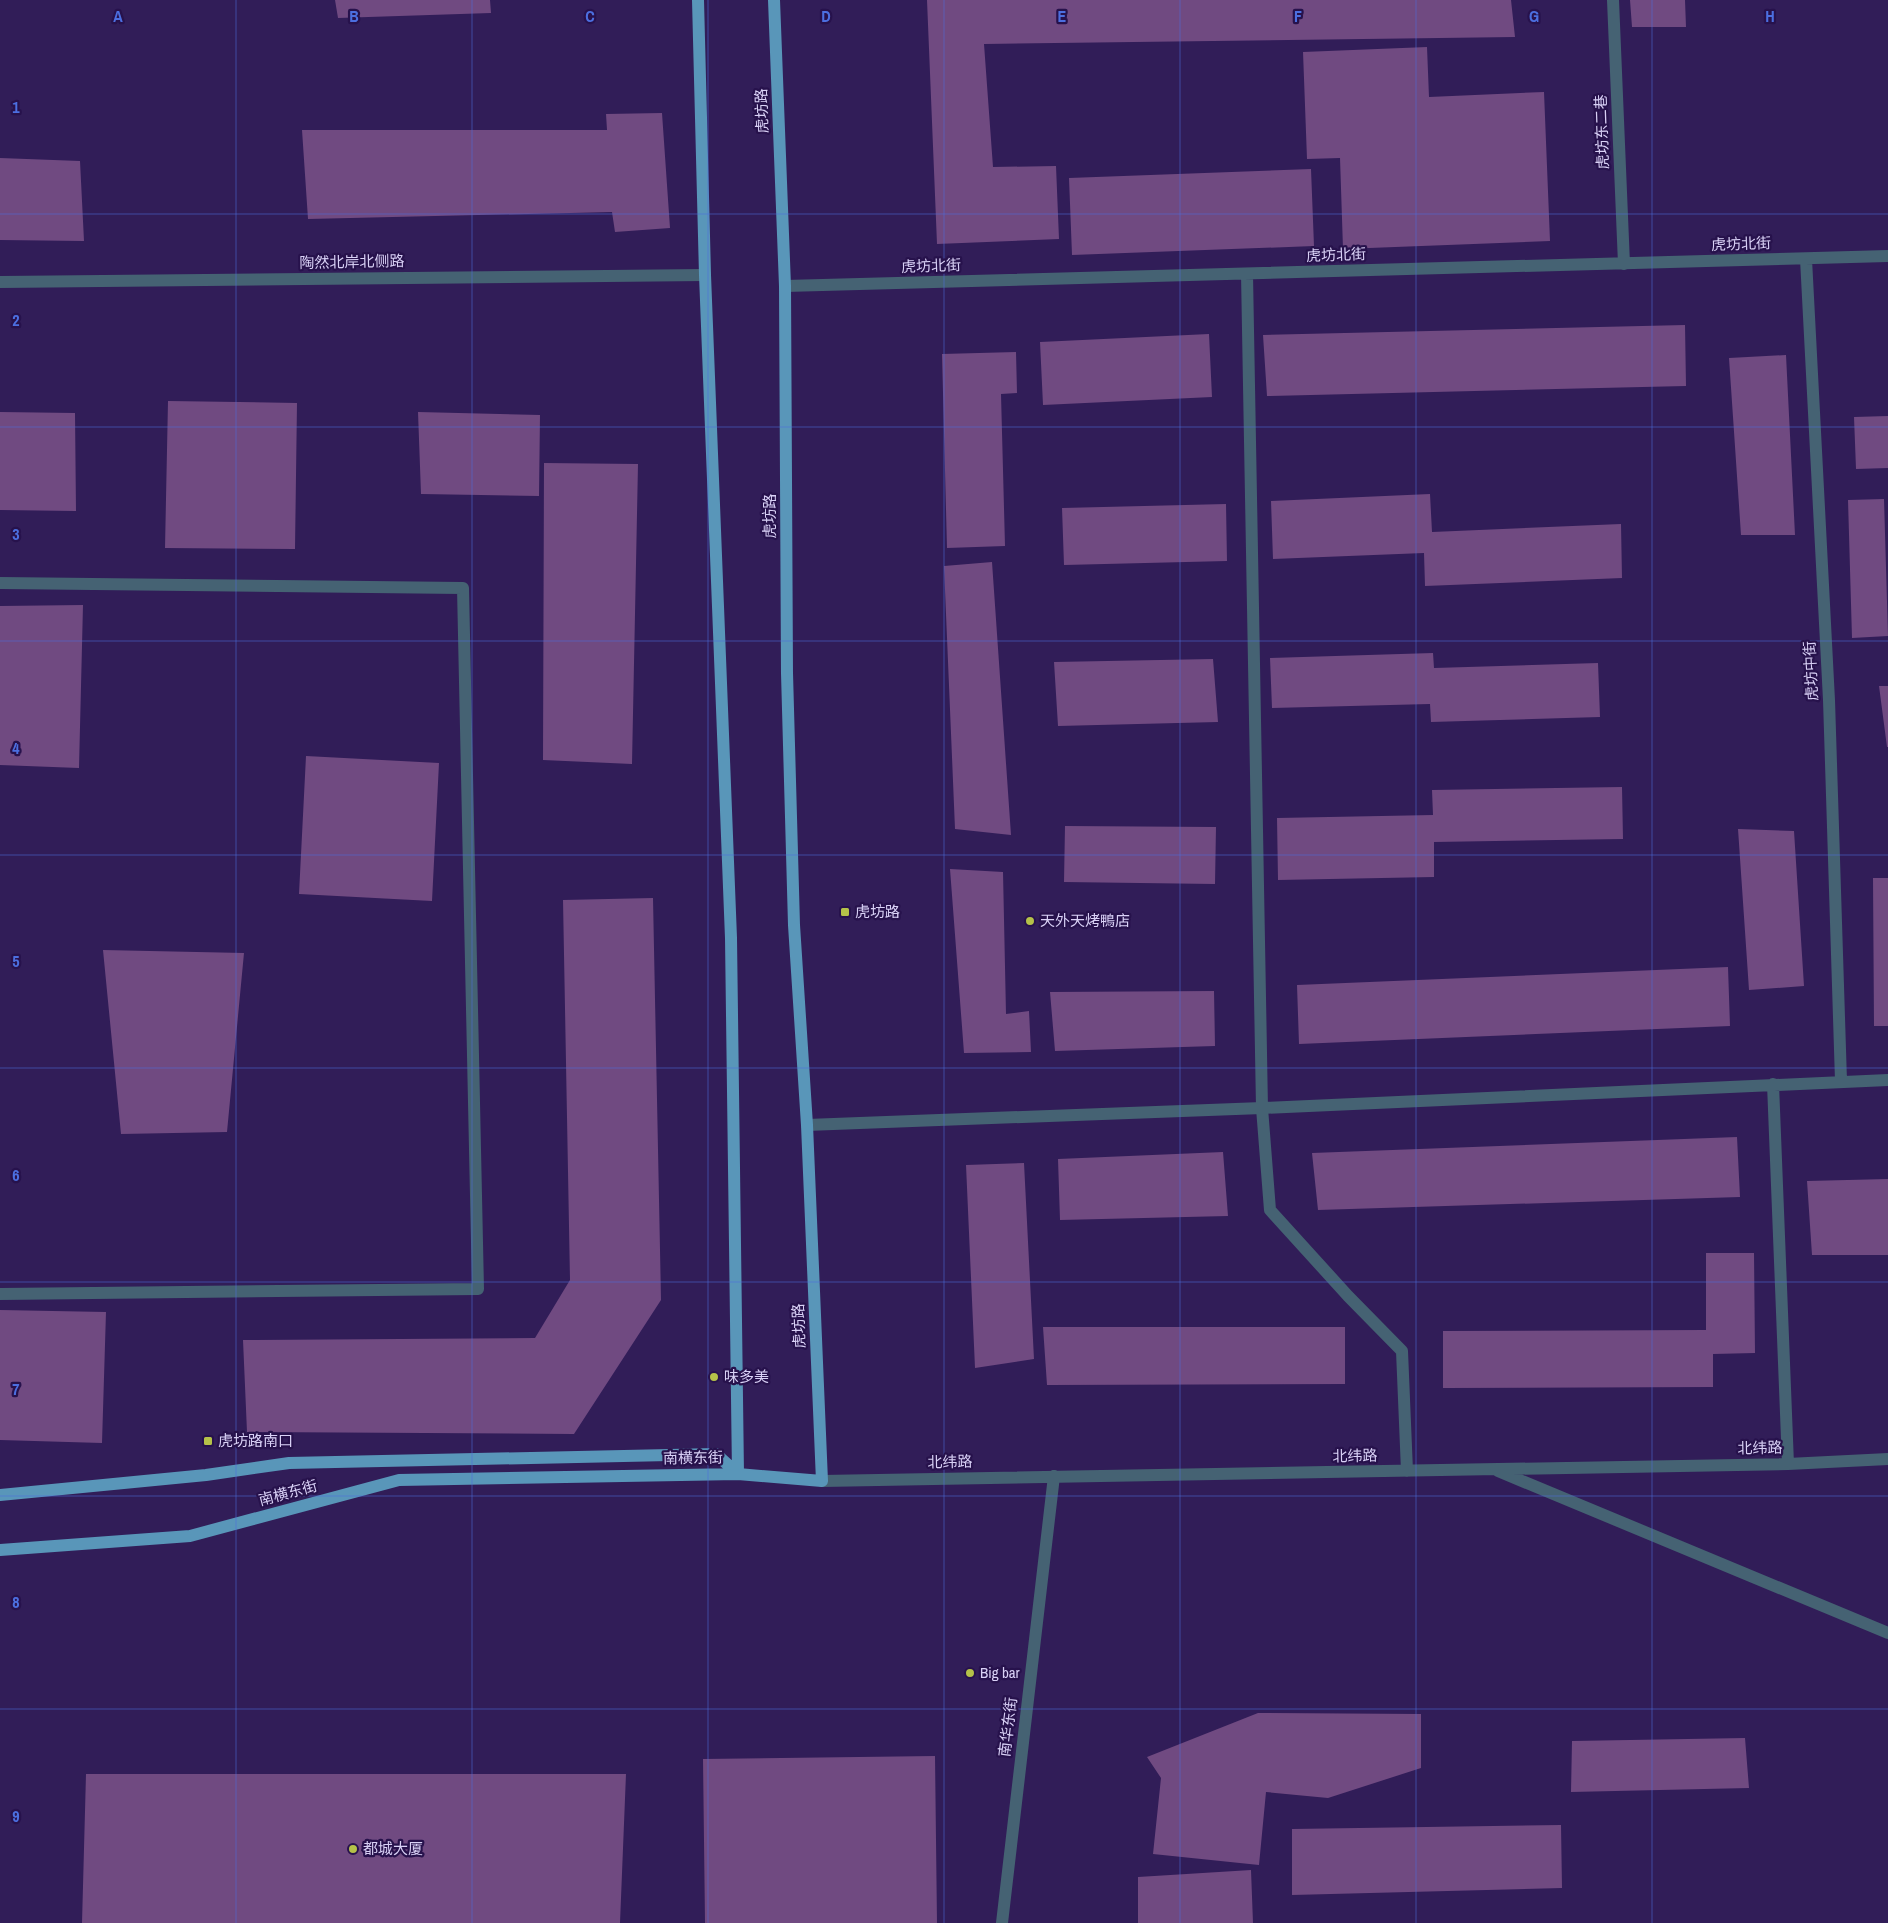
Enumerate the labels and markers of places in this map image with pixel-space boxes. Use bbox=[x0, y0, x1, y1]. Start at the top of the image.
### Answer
place label: 虎坊路 bbox=[855, 901, 900, 922]
marker: 虎坊路 bbox=[839, 906, 851, 918]
place label: 天外天烤鴨店 bbox=[1040, 910, 1130, 931]
marker: 天外天烤鴨店 bbox=[1024, 915, 1036, 927]
place label: 味多美 bbox=[724, 1366, 769, 1387]
marker: 味多美 bbox=[708, 1371, 720, 1383]
place label: 虎坊路南口 bbox=[218, 1430, 293, 1451]
marker: 虎坊路南口 bbox=[202, 1435, 214, 1447]
place label: Big bar bbox=[980, 1662, 1020, 1683]
marker: Big bar bbox=[964, 1667, 976, 1679]
place label: 都城大厦 bbox=[363, 1838, 423, 1859]
marker: 都城大厦 bbox=[347, 1843, 359, 1855]

